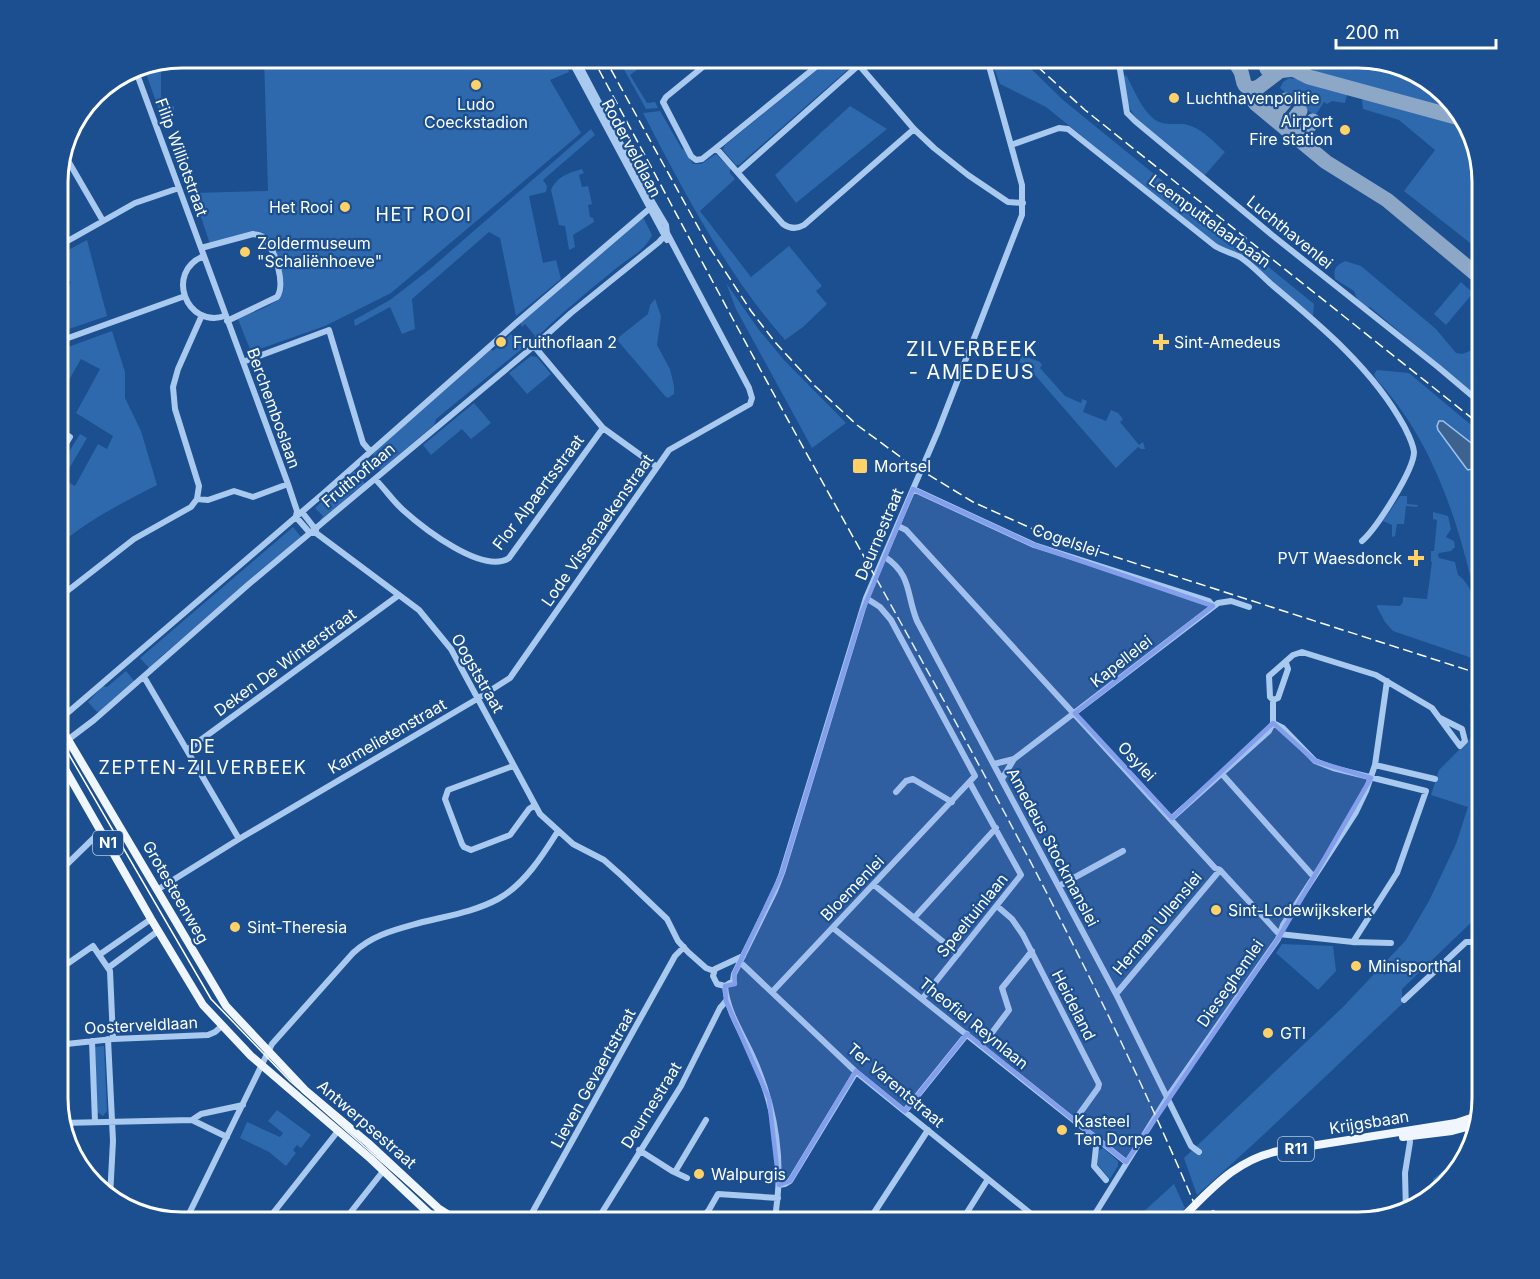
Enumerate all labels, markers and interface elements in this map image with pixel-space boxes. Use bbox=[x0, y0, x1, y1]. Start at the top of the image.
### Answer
scale bar bbox=[1336, 12, 1496, 50]
text: 200 m bbox=[1345, 22, 1400, 43]
marker: Ludo Coeckstadion bbox=[469, 78, 483, 92]
place label: Luchthavenpolitie bbox=[1186, 88, 1320, 108]
marker: Luchthavenpolitie bbox=[1167, 91, 1181, 105]
place label: Ludo Coeckstadion bbox=[424, 94, 528, 132]
street label: Filip Williotstraat bbox=[151, 95, 213, 219]
street label: Roderveldlaan bbox=[598, 96, 666, 200]
place label: Airport Fire station bbox=[1249, 111, 1333, 149]
marker: Airport Fire station bbox=[1338, 123, 1352, 137]
street label: Leemputtelaarbaan bbox=[1145, 170, 1275, 272]
street label: Luchthavenlei bbox=[1243, 191, 1337, 273]
place label: Het Rooi bbox=[269, 197, 333, 217]
marker: Het Rooi bbox=[338, 200, 352, 214]
district label: HET ROOI bbox=[376, 204, 472, 225]
place label: Zoldermuseum "Schaliënhoeve" bbox=[257, 233, 382, 271]
marker: Zoldermuseum "Schaliënhoeve" bbox=[238, 245, 252, 259]
place label: Fruithoflaan 2 bbox=[513, 332, 617, 352]
place label: Sint-Amedeus bbox=[1174, 332, 1281, 352]
marker: Sint-Amedeus bbox=[1152, 333, 1170, 351]
marker: Fruithoflaan 2 bbox=[494, 335, 508, 349]
district label: ZILVERBEEK - AMEDEUS bbox=[906, 337, 1038, 384]
street label: Berchemboslaan bbox=[243, 345, 305, 471]
street label: Flor Alpaertsstraat bbox=[488, 430, 588, 554]
street label: Fruithoflaan bbox=[317, 438, 399, 512]
street label: Lode Vissenaekenstraat bbox=[537, 450, 657, 610]
place label: Mortsel bbox=[874, 456, 931, 476]
marker: Mortsel bbox=[851, 457, 869, 475]
street label: Deurnestraat bbox=[851, 485, 907, 583]
street label: Cogelslei bbox=[1030, 519, 1102, 561]
place label: PVT Waesdonck bbox=[1277, 548, 1402, 568]
marker: PVT Waesdonck bbox=[1407, 549, 1425, 567]
street label: Deken De Winterstraat bbox=[210, 604, 360, 720]
street label: Oogststraat bbox=[447, 630, 509, 716]
street label: Kapellelei bbox=[1086, 631, 1156, 691]
street label: Karmelietenstraat bbox=[324, 694, 450, 778]
district label: DE ZEPTEN-ZILVERBEEK bbox=[99, 736, 307, 778]
street label: Osylei bbox=[1114, 737, 1160, 785]
street label: Amedeus Stockmanslei bbox=[1003, 764, 1103, 930]
road number: N1 bbox=[93, 831, 123, 855]
street label: Grotesteenweg bbox=[139, 837, 213, 947]
street label: Bloemenlei bbox=[816, 851, 888, 925]
street label: Herman Ullenslei bbox=[1108, 867, 1206, 979]
street label: Speeltuinlaan bbox=[932, 869, 1012, 961]
place label: Sint-Lodewijkskerk bbox=[1228, 900, 1372, 920]
marker: Sint-Lodewijkskerk bbox=[1209, 903, 1223, 917]
place label: Sint-Theresia bbox=[247, 917, 347, 937]
marker: Sint-Theresia bbox=[228, 920, 242, 934]
street label: Dieseghemlei bbox=[1192, 935, 1268, 1031]
place label: Minisporthal bbox=[1368, 956, 1461, 976]
marker: Minisporthal bbox=[1349, 959, 1363, 973]
street label: Heideland bbox=[1048, 966, 1100, 1044]
street label: Theofiel Reynlaan bbox=[915, 973, 1033, 1073]
street label: Lieven Gevaertstraat bbox=[546, 1005, 640, 1151]
street label: Oosterveldlaan bbox=[84, 1012, 198, 1038]
place label: GTI bbox=[1280, 1023, 1306, 1043]
marker: GTI bbox=[1261, 1026, 1275, 1040]
street label: Ter Varentstraat bbox=[843, 1039, 949, 1131]
street label: Deurnestraat bbox=[616, 1058, 686, 1152]
street label: Antwerpsestraat bbox=[313, 1076, 421, 1172]
street label: Krijgsbaan bbox=[1328, 1106, 1410, 1138]
place label: Kasteel Ten Dorpe bbox=[1074, 1111, 1153, 1149]
marker: Kasteel Ten Dorpe bbox=[1055, 1123, 1069, 1137]
road number: R11 bbox=[1278, 1137, 1314, 1161]
place label: Walpurgis bbox=[711, 1164, 786, 1184]
marker: Walpurgis bbox=[692, 1167, 706, 1181]

